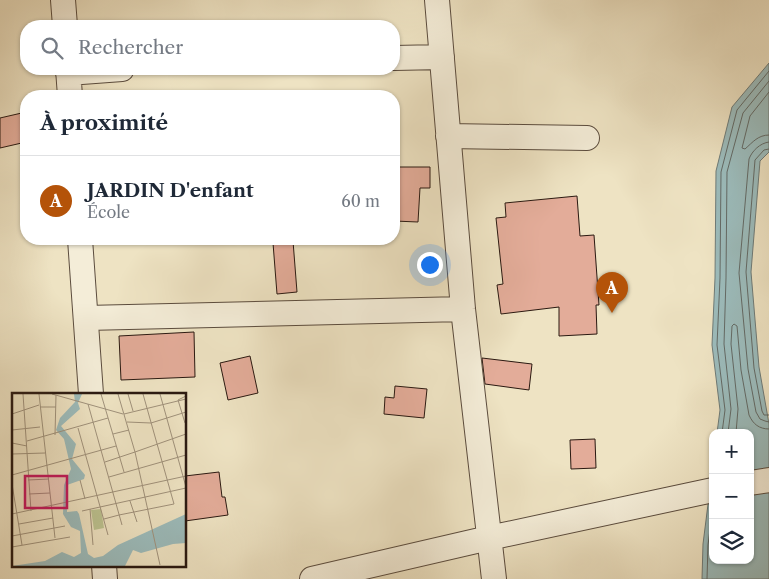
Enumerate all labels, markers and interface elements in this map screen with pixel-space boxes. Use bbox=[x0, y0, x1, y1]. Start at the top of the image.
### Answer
search box bbox=[20, 20, 400, 75]
icon: search bbox=[38, 34, 66, 62]
text: Rechercher bbox=[78, 36, 183, 59]
text: À proximité bbox=[40, 110, 168, 135]
text: JARDIN D'enfant bbox=[87, 179, 254, 202]
text: A bbox=[50, 191, 62, 211]
text: 60 m bbox=[341, 191, 380, 211]
text: École bbox=[87, 202, 130, 222]
your location bbox=[417, 252, 443, 278]
pin: A bbox=[596, 272, 628, 313]
inset map bbox=[12, 393, 186, 566]
map controls bbox=[709, 429, 754, 564]
button: + bbox=[709, 429, 754, 474]
button: − bbox=[709, 474, 754, 519]
button: layers bbox=[709, 519, 754, 564]

